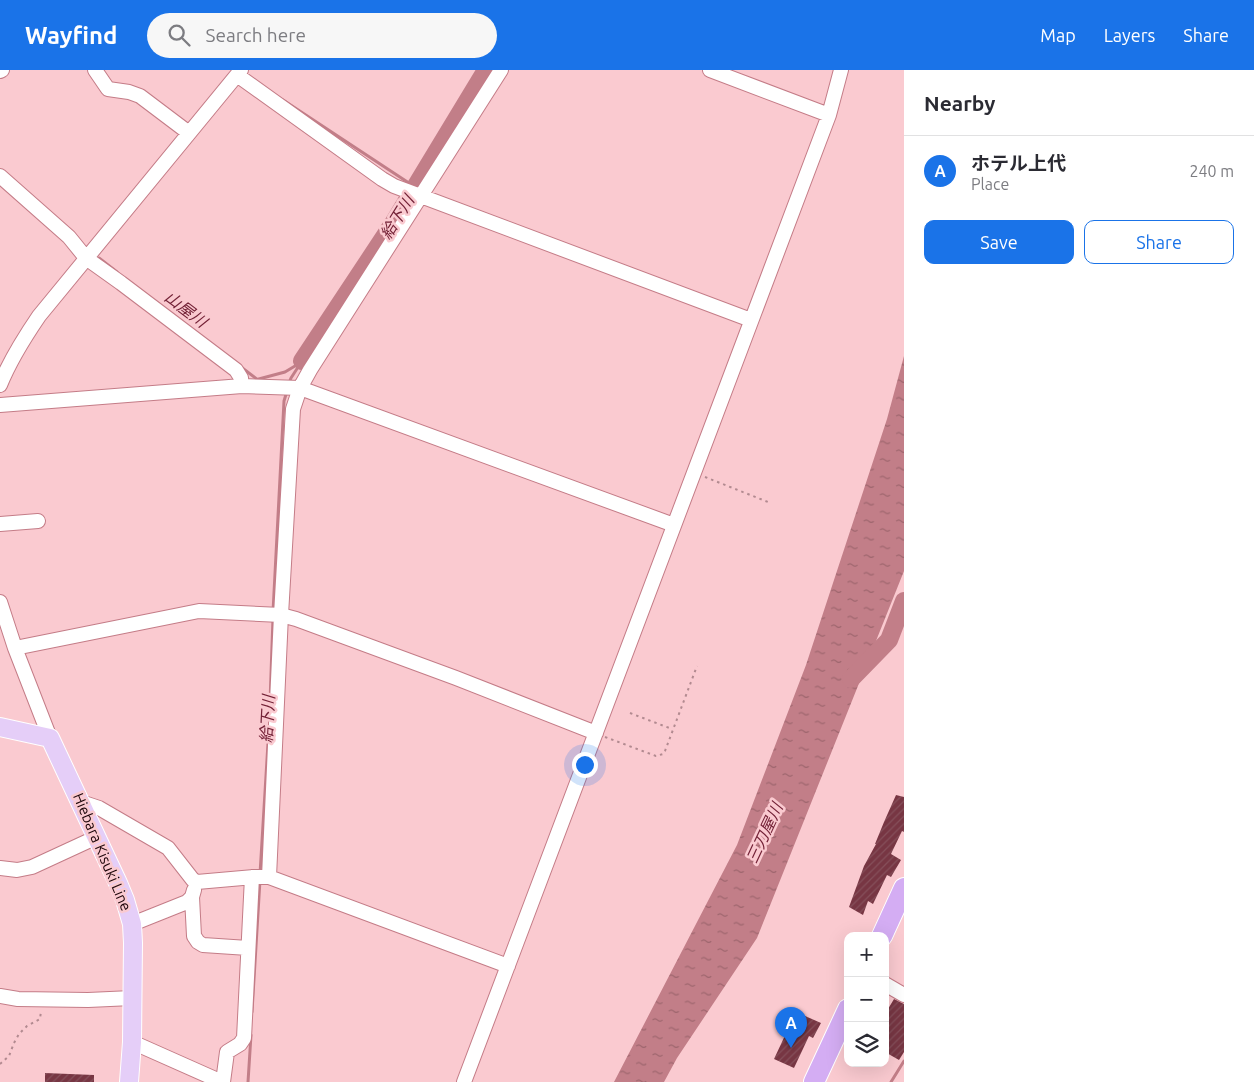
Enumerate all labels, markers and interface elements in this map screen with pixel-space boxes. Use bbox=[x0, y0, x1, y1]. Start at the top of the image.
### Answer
search box bbox=[147, 13, 497, 58]
icon: search bbox=[165, 21, 193, 49]
text: Wayfind bbox=[25, 22, 117, 49]
text: Search here bbox=[205, 24, 306, 46]
text: Map bbox=[1040, 25, 1076, 45]
text: Layers bbox=[1104, 25, 1155, 45]
text: Share bbox=[1183, 25, 1229, 45]
text: Nearby bbox=[924, 91, 995, 115]
text: ホテル上代 bbox=[971, 152, 1066, 174]
text: A bbox=[934, 162, 946, 180]
text: 240 m bbox=[1189, 162, 1234, 180]
text: Place bbox=[971, 175, 1009, 193]
water label: 給下川 bbox=[377, 190, 418, 242]
button: Save bbox=[924, 220, 1074, 264]
button: Share bbox=[1084, 220, 1234, 264]
water label: 山屋川 bbox=[161, 287, 212, 332]
water label: 給下川 bbox=[257, 693, 277, 743]
your location bbox=[572, 752, 598, 778]
street label: Hiebara Kisuki Line bbox=[70, 790, 135, 913]
water label: 三刀屋川 bbox=[742, 798, 787, 866]
map controls bbox=[844, 932, 889, 1067]
button: + bbox=[844, 932, 889, 977]
button: − bbox=[844, 977, 889, 1022]
pin: A bbox=[775, 1007, 807, 1048]
button: layers bbox=[844, 1022, 889, 1067]

